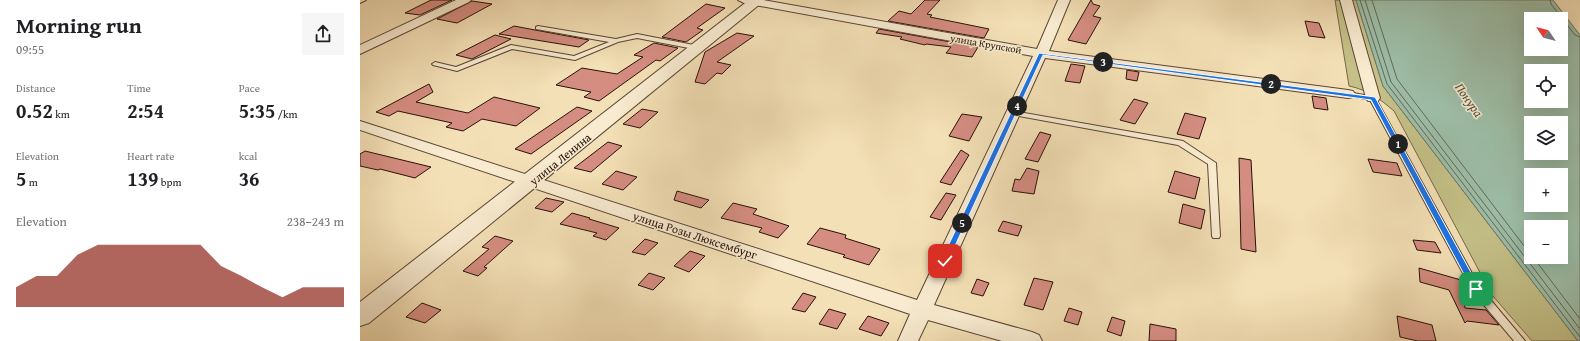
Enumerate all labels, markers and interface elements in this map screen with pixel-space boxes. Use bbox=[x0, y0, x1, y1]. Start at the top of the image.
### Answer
text: Morning run bbox=[16, 9, 142, 41]
north arrow bbox=[1524, 12, 1568, 56]
map controls bbox=[1524, 12, 1568, 264]
button: share bbox=[302, 13, 344, 55]
street label: улица Крупской bbox=[948, 30, 1023, 58]
text: 09:55 bbox=[16, 40, 44, 59]
pin: 3 bbox=[1093, 52, 1113, 72]
text: 3 bbox=[1100, 54, 1106, 70]
button: locate bbox=[1524, 64, 1568, 108]
pin: 2 bbox=[1261, 74, 1281, 94]
text: 2 bbox=[1268, 76, 1274, 92]
water label: Понура bbox=[1450, 79, 1488, 121]
text: Distance bbox=[16, 80, 55, 96]
text: Time bbox=[127, 80, 151, 96]
text: Pace bbox=[239, 80, 260, 96]
text: 0.52 bbox=[16, 96, 53, 125]
text: 2:54 bbox=[127, 96, 164, 125]
text: 5:35 bbox=[239, 96, 275, 125]
pin: 4 bbox=[1007, 96, 1027, 116]
text: 4 bbox=[1014, 98, 1020, 114]
text: km bbox=[53, 106, 70, 122]
text: /km bbox=[275, 106, 298, 122]
button: layers bbox=[1524, 116, 1568, 160]
street label: улица Ленина bbox=[525, 129, 595, 190]
pin: 1 bbox=[1388, 134, 1408, 154]
text: 1 bbox=[1395, 136, 1401, 152]
text: Elevation bbox=[16, 148, 59, 164]
text: Heart rate bbox=[127, 148, 175, 164]
text: kcal bbox=[239, 148, 257, 164]
text: 5 bbox=[16, 164, 26, 193]
text: 139 bbox=[127, 164, 158, 193]
text: 36 bbox=[239, 164, 259, 193]
button: + bbox=[1524, 168, 1568, 212]
text: m bbox=[26, 174, 38, 190]
text: bpm bbox=[158, 174, 181, 190]
street label: улица Розы Люксембург bbox=[630, 207, 759, 263]
text: Elevation bbox=[16, 212, 67, 231]
text: 238–243 m bbox=[287, 212, 344, 231]
pin: 5 bbox=[952, 213, 972, 233]
text: 5 bbox=[959, 215, 965, 231]
button: − bbox=[1524, 220, 1568, 264]
pin bbox=[928, 244, 962, 278]
icon: check bbox=[934, 250, 956, 272]
pin bbox=[1459, 272, 1493, 306]
icon: arrive bbox=[1465, 278, 1487, 300]

